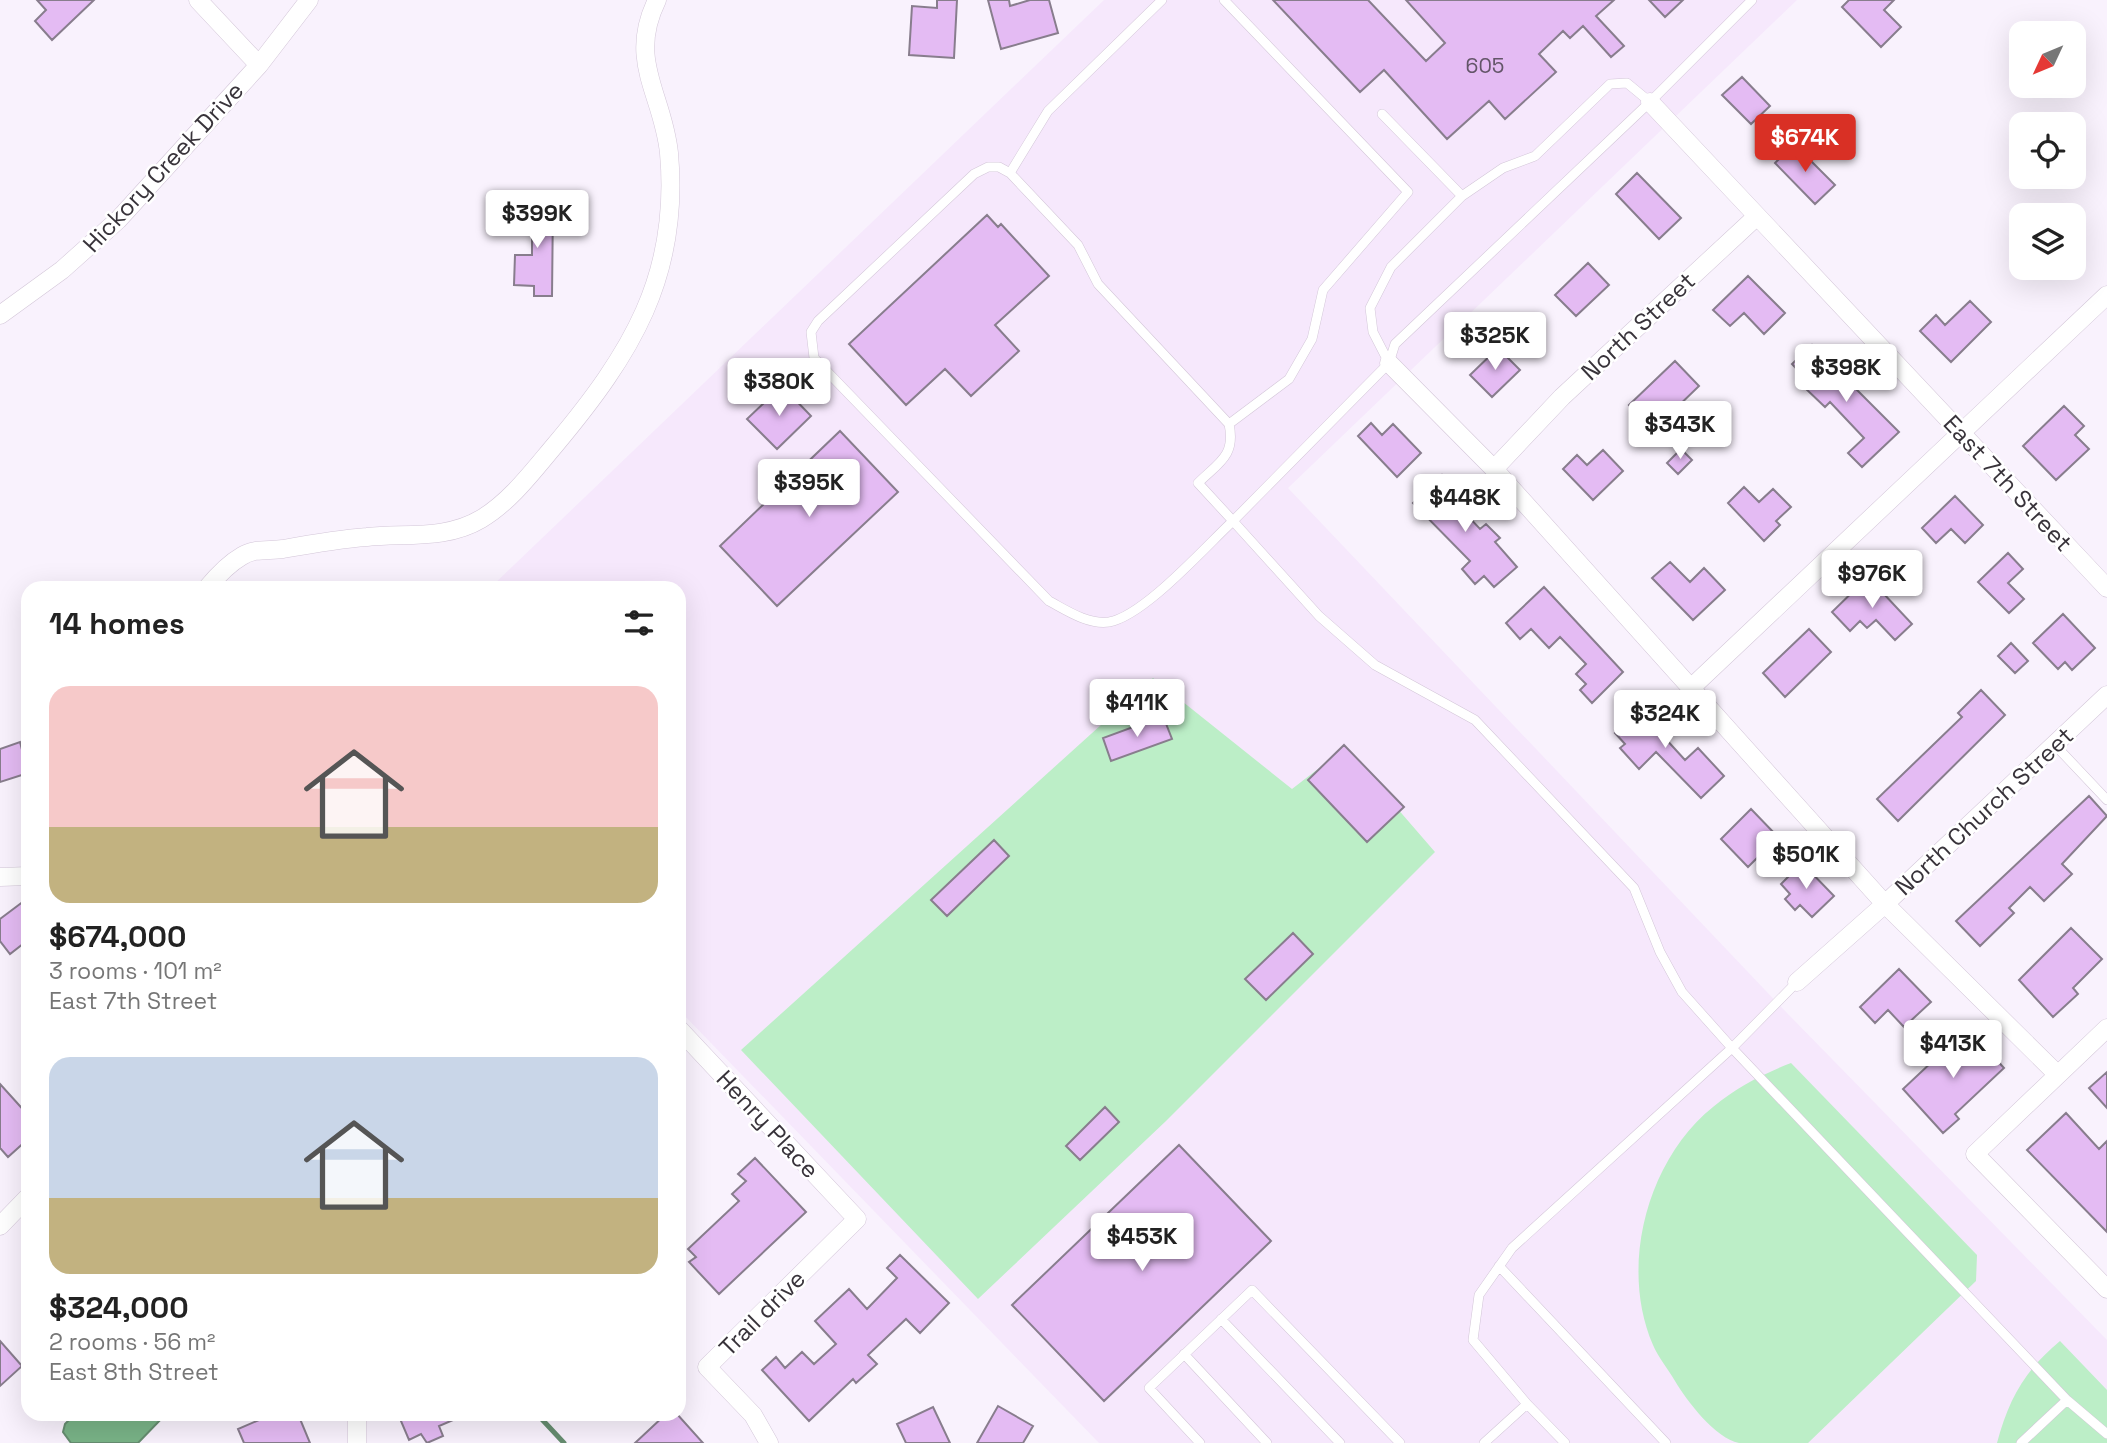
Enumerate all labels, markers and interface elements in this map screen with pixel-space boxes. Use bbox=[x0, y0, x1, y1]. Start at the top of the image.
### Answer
north arrow bbox=[2009, 21, 2086, 98]
map controls bbox=[2009, 21, 2086, 280]
house number: 605 bbox=[1466, 52, 1504, 79]
street label: Hickory Creek Drive bbox=[76, 75, 250, 259]
button: locate bbox=[2009, 112, 2086, 189]
pin: $674K bbox=[1756, 114, 1854, 174]
text: $674K bbox=[1771, 122, 1839, 152]
pin: $399K bbox=[488, 190, 586, 250]
text: $399K bbox=[502, 198, 572, 228]
button: layers bbox=[2009, 203, 2086, 280]
street label: North Street bbox=[1574, 265, 1702, 387]
pin: $325K bbox=[1446, 312, 1544, 372]
text: $325K bbox=[1460, 320, 1530, 350]
pin: $398K bbox=[1797, 344, 1895, 404]
text: $398K bbox=[1811, 352, 1881, 382]
pin: $380K bbox=[730, 358, 828, 418]
text: $380K bbox=[743, 366, 815, 396]
pin: $343K bbox=[1631, 402, 1729, 461]
street label: East 7th Street bbox=[1937, 408, 2079, 558]
text: $343K bbox=[1645, 409, 1715, 439]
pin: $395K bbox=[760, 460, 858, 519]
text: $395K bbox=[774, 467, 844, 497]
pin: $448K bbox=[1416, 475, 1514, 534]
text: $448K bbox=[1429, 482, 1501, 512]
pin: $976K bbox=[1823, 550, 1921, 610]
text: $976K bbox=[1838, 558, 1906, 588]
text: 14 homes bbox=[49, 604, 185, 643]
icon: filters bbox=[620, 604, 658, 642]
pin: $411K bbox=[1088, 680, 1186, 739]
text: $411K bbox=[1106, 687, 1168, 717]
pin: $324K bbox=[1616, 690, 1714, 750]
text: $324K bbox=[1630, 698, 1700, 728]
street label: North Church Street bbox=[1888, 720, 2080, 902]
icon: home bbox=[291, 731, 417, 857]
pin: $501K bbox=[1757, 832, 1855, 891]
text: $501K bbox=[1772, 839, 1840, 869]
text: $674,000 bbox=[49, 917, 186, 956]
text: 3 rooms · 101 m² bbox=[49, 956, 222, 986]
text: East 7th Street bbox=[49, 986, 217, 1016]
pin: $413K bbox=[1904, 1020, 2002, 1080]
text: $413K bbox=[1920, 1028, 1986, 1058]
street label: Henry Place bbox=[710, 1063, 826, 1185]
icon: home bbox=[291, 1102, 417, 1228]
pin: $453K bbox=[1093, 1214, 1191, 1273]
text: $453K bbox=[1107, 1221, 1177, 1251]
street label: Trail drive bbox=[712, 1263, 812, 1363]
text: $324,000 bbox=[49, 1288, 189, 1327]
text: 2 rooms · 56 m² bbox=[49, 1327, 215, 1357]
text: East 8th Street bbox=[49, 1357, 219, 1387]

